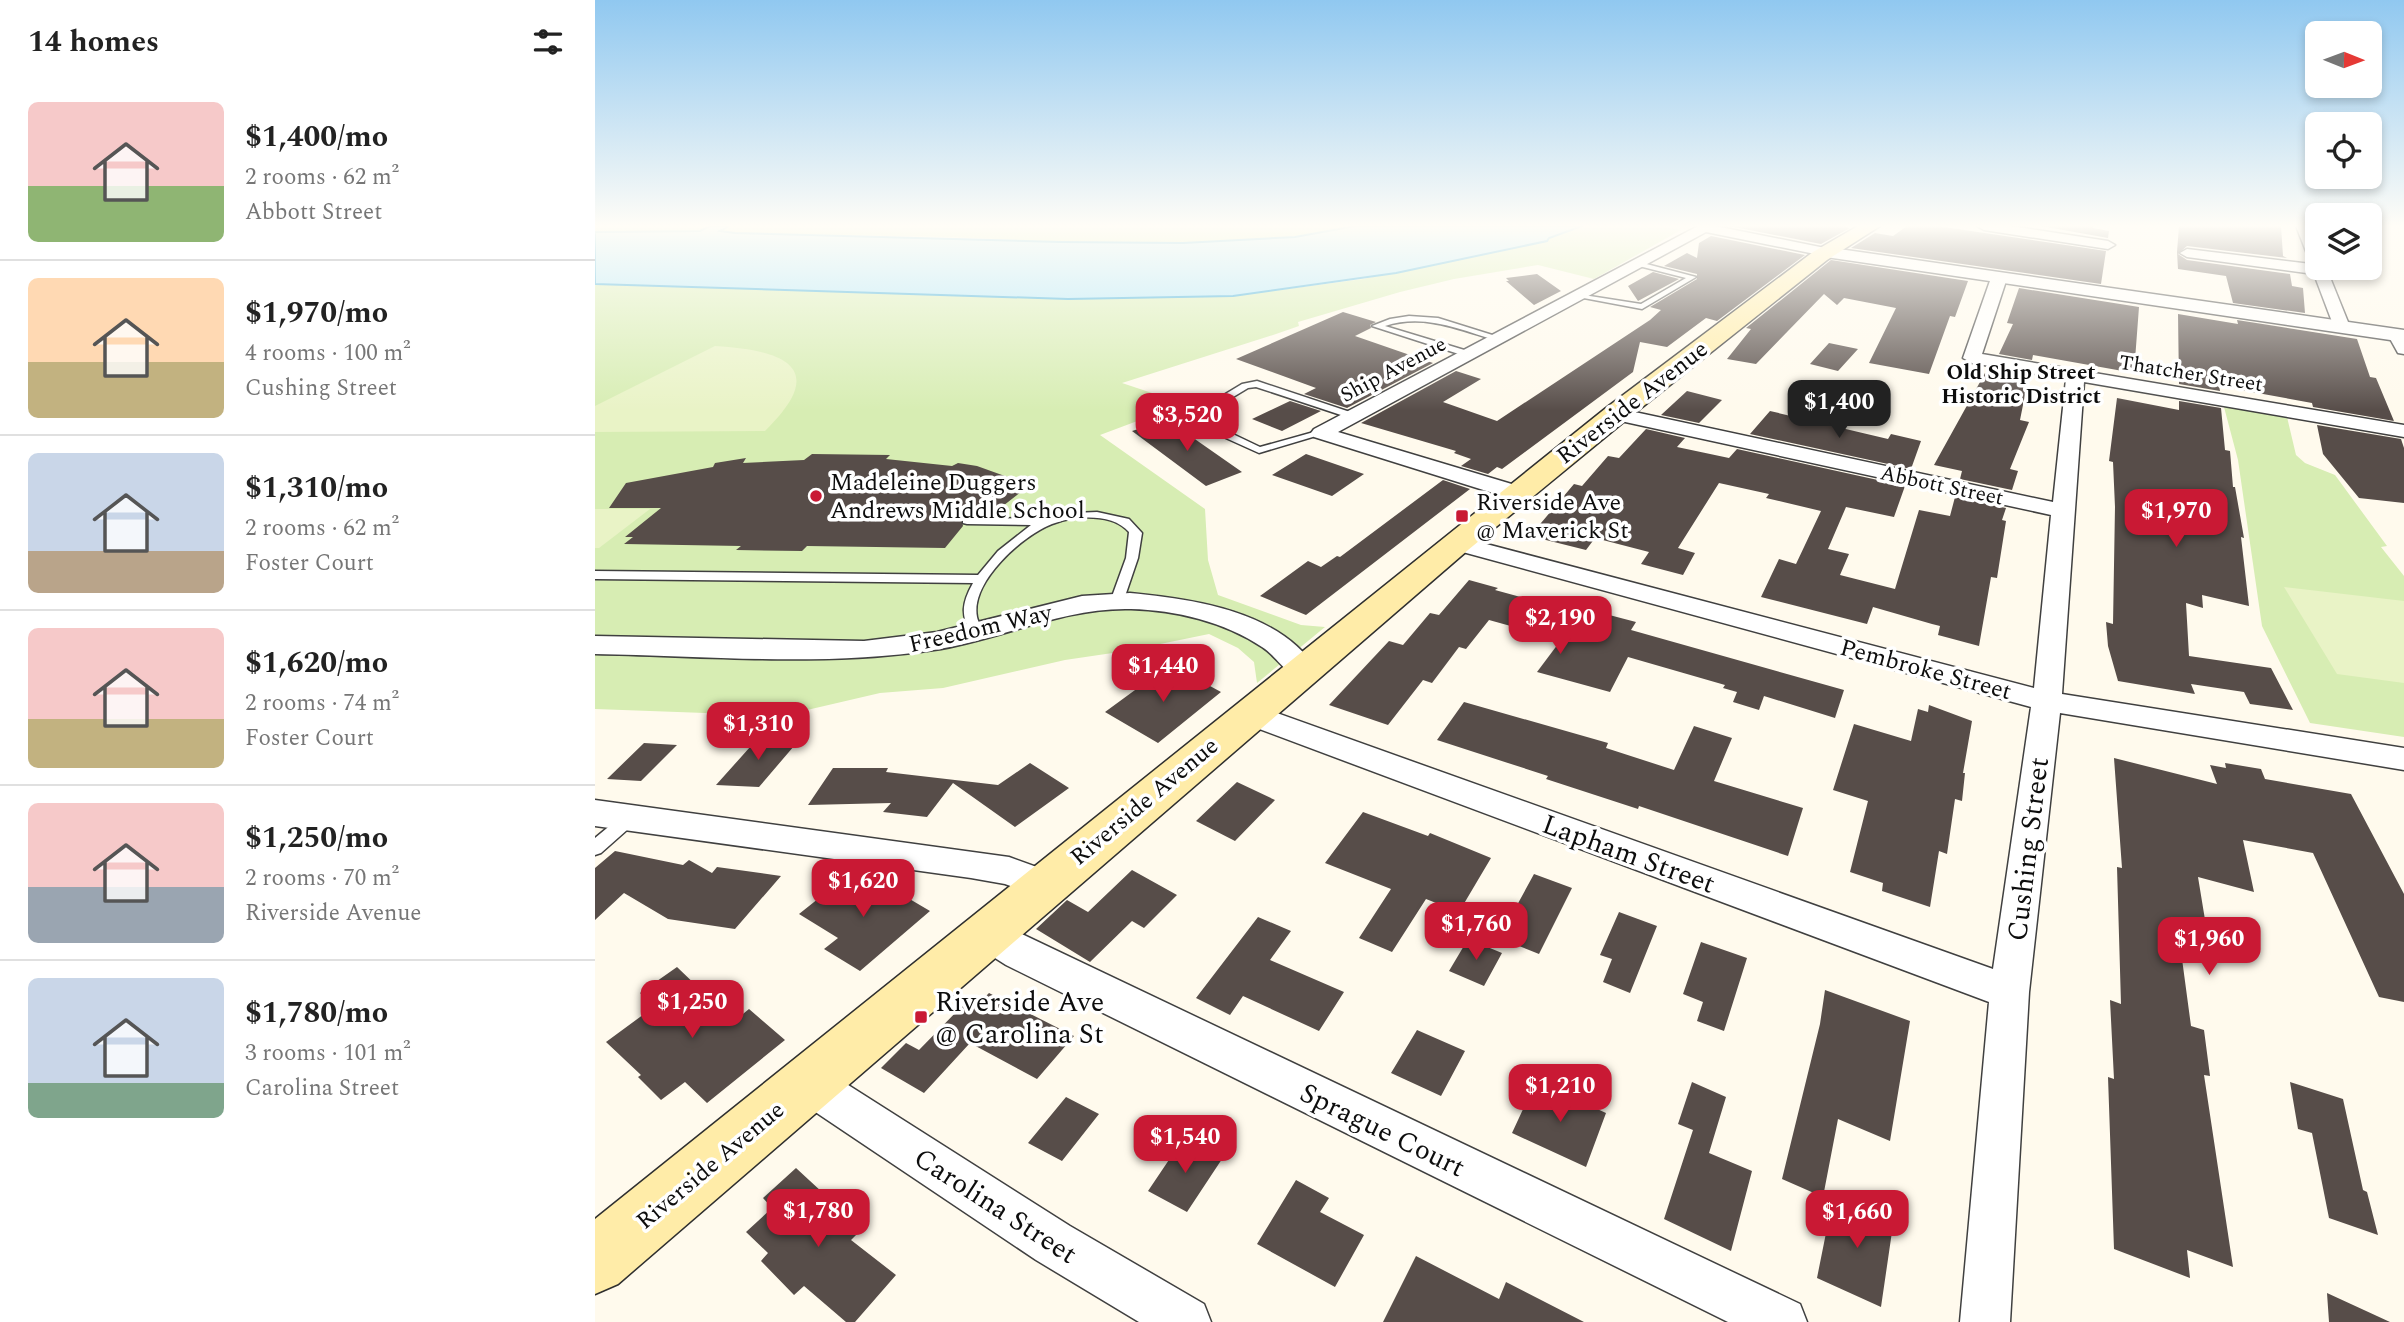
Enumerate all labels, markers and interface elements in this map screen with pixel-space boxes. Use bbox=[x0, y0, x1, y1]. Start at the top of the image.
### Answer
text: 14 homes bbox=[28, 19, 159, 65]
north arrow bbox=[2305, 21, 2382, 98]
map controls bbox=[2305, 21, 2382, 280]
icon: filters bbox=[529, 23, 567, 61]
button: locate bbox=[2305, 112, 2382, 189]
text: $1,400/mo bbox=[245, 114, 388, 160]
icon: home bbox=[84, 130, 168, 214]
text: 2 rooms · 62 m² bbox=[245, 160, 399, 195]
text: Abbott Street bbox=[245, 195, 382, 230]
button: layers bbox=[2305, 203, 2382, 280]
text: $1,970/mo bbox=[245, 290, 388, 336]
icon: home bbox=[84, 306, 168, 390]
street label: Ship Avenue bbox=[1335, 328, 1452, 411]
street label: Riverside Avenue bbox=[1549, 332, 1716, 474]
text: 4 rooms · 100 m² bbox=[245, 336, 411, 371]
street label: Thatcher Street bbox=[2117, 347, 2265, 401]
district label: Old Ship Street Historic District bbox=[1941, 357, 2101, 413]
text: Cushing Street bbox=[245, 371, 397, 406]
pin: $1,400 bbox=[1782, 380, 1896, 440]
text: $1,400 bbox=[1804, 385, 1874, 420]
pin: $3,520 bbox=[1130, 393, 1244, 453]
text: $3,520 bbox=[1152, 398, 1222, 433]
street label: Abbott Street bbox=[1877, 457, 2006, 515]
text: $1,310/mo bbox=[245, 465, 388, 511]
place label: Madeleine Duggers Andrews Middle School bbox=[830, 465, 1085, 529]
icon: home bbox=[84, 481, 168, 565]
place label: Riverside Ave @ Maverick St bbox=[1476, 485, 1629, 549]
marker: Madeleine Duggers Andrews Middle School bbox=[808, 488, 824, 504]
pin: $1,970 bbox=[2119, 490, 2233, 549]
text: $1,970 bbox=[2141, 494, 2211, 529]
marker: Riverside Ave @ Maverick St bbox=[1454, 508, 1470, 524]
text: 2 rooms · 62 m² bbox=[245, 511, 399, 546]
text: Foster Court bbox=[245, 546, 374, 581]
street label: Freedom Way bbox=[905, 595, 1057, 663]
pin: $2,190 bbox=[1503, 596, 1617, 656]
text: $2,190 bbox=[1525, 601, 1595, 636]
street label: Pembroke Street bbox=[1836, 630, 2016, 710]
text: $1,620/mo bbox=[245, 640, 388, 686]
pin: $1,440 bbox=[1106, 644, 1220, 704]
text: $1,440 bbox=[1128, 649, 1198, 684]
icon: home bbox=[84, 656, 168, 740]
text: 2 rooms · 74 m² bbox=[245, 686, 399, 721]
pin: $1,310 bbox=[701, 702, 815, 762]
text: $1,310 bbox=[723, 707, 793, 742]
text: Foster Court bbox=[245, 721, 374, 756]
street label: Riverside Avenue bbox=[1063, 729, 1227, 875]
street label: Cushing Street bbox=[1996, 755, 2061, 944]
street label: Lapham Street bbox=[1536, 803, 1721, 906]
text: $1,250/mo bbox=[245, 815, 388, 861]
icon: home bbox=[84, 831, 168, 915]
pin: $1,620 bbox=[806, 860, 920, 919]
text: 2 rooms · 70 m² bbox=[245, 861, 399, 896]
text: $1,620 bbox=[828, 864, 898, 899]
text: Riverside Avenue bbox=[245, 896, 422, 931]
pin: $1,760 bbox=[1419, 902, 1533, 962]
text: $1,760 bbox=[1441, 907, 1511, 942]
pin: $1,960 bbox=[2152, 918, 2266, 977]
text: $1,960 bbox=[2174, 922, 2244, 957]
pin: $1,250 bbox=[635, 981, 749, 1040]
place label: Riverside Ave @ Carolina St bbox=[935, 981, 1104, 1056]
text: $1,250 bbox=[657, 985, 727, 1020]
text: $1,780/mo bbox=[245, 990, 388, 1036]
icon: home bbox=[84, 1006, 168, 1090]
marker: Riverside Ave @ Carolina St bbox=[913, 1009, 929, 1025]
text: 3 rooms · 101 m² bbox=[245, 1036, 411, 1071]
pin: $1,210 bbox=[1503, 1064, 1617, 1124]
text: $1,210 bbox=[1525, 1069, 1595, 1104]
text: Carolina Street bbox=[245, 1071, 399, 1106]
street label: Sprague Court bbox=[1292, 1072, 1472, 1189]
street label: Riverside Avenue bbox=[629, 1093, 793, 1239]
pin: $1,540 bbox=[1128, 1116, 1242, 1175]
text: $1,540 bbox=[1150, 1120, 1220, 1155]
street label: Carolina Street bbox=[905, 1137, 1086, 1275]
pin: $1,780 bbox=[761, 1190, 875, 1249]
pin: $1,660 bbox=[1800, 1190, 1914, 1250]
text: $1,780 bbox=[783, 1194, 853, 1229]
text: $1,660 bbox=[1822, 1195, 1892, 1230]

